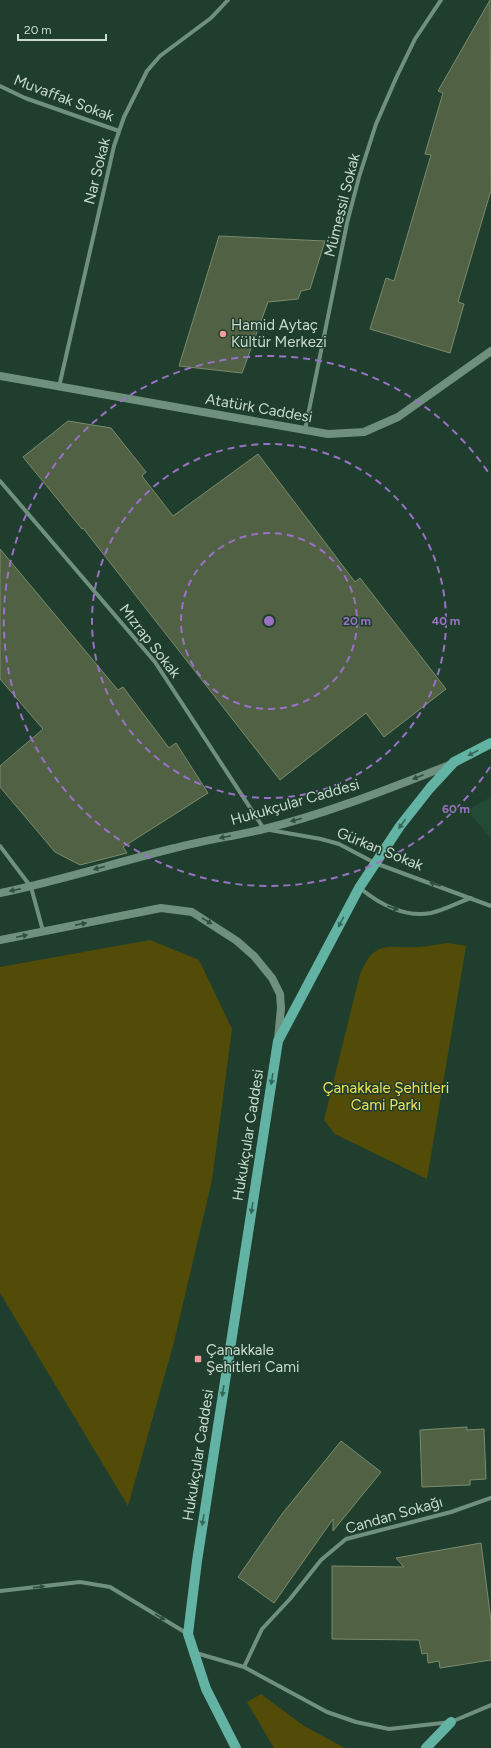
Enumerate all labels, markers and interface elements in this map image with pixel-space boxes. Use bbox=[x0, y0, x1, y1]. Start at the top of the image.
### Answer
scale bar bbox=[18, 16, 106, 42]
text: 20 m bbox=[24, 23, 52, 37]
street label: Muvaffak Sokak bbox=[11, 71, 117, 126]
street label: Nar Sokak bbox=[80, 135, 114, 206]
street label: Mümessil Sokak bbox=[320, 150, 364, 259]
place label: Hamid Aytaç Kültür Merkezi bbox=[231, 316, 327, 351]
marker: Hamid Aytaç Kültür Merkezi bbox=[218, 329, 228, 339]
street label: Atatürk Caddesi bbox=[204, 390, 314, 426]
street label: Mızrap Sokak bbox=[116, 600, 185, 682]
centre of rings bbox=[262, 614, 276, 628]
text: 20 m bbox=[343, 614, 371, 628]
text: 40 m bbox=[432, 614, 460, 628]
one-way arrow bbox=[467, 750, 479, 756]
one-way arrow bbox=[413, 774, 424, 780]
street label: Hukukçular Caddesi bbox=[228, 775, 362, 829]
text: 60 m bbox=[442, 802, 470, 816]
one-way arrow bbox=[290, 817, 302, 823]
one-way arrow bbox=[398, 819, 406, 829]
street label: Gürkan Sokak bbox=[334, 823, 427, 875]
one-way arrow bbox=[219, 835, 231, 841]
one-way arrow bbox=[93, 865, 105, 871]
one-way arrow bbox=[429, 881, 441, 887]
one-way arrow bbox=[9, 887, 22, 893]
one-way arrow bbox=[387, 905, 399, 911]
one-way arrow bbox=[337, 916, 344, 928]
one-way arrow bbox=[202, 917, 212, 925]
one-way arrow bbox=[75, 920, 87, 926]
one-way arrow bbox=[15, 932, 28, 938]
street label: Hukukçular Caddesi bbox=[229, 1068, 267, 1202]
one-way arrow bbox=[269, 1073, 275, 1085]
park label: Çanakkale Şehitleri Cami Parkı bbox=[323, 1079, 449, 1114]
one-way arrow bbox=[249, 1201, 255, 1214]
place label: Çanakkale Şehitleri Cami bbox=[206, 1341, 299, 1376]
marker: Çanakkale Şehitleri Cami bbox=[193, 1354, 203, 1364]
one-way arrow bbox=[220, 1385, 226, 1397]
street label: Hukukçular Caddesi bbox=[179, 1388, 217, 1522]
street label: Candan Sokağı bbox=[343, 1493, 445, 1537]
one-way arrow bbox=[200, 1514, 206, 1526]
one-way arrow bbox=[33, 1584, 45, 1590]
one-way arrow bbox=[155, 1613, 165, 1621]

